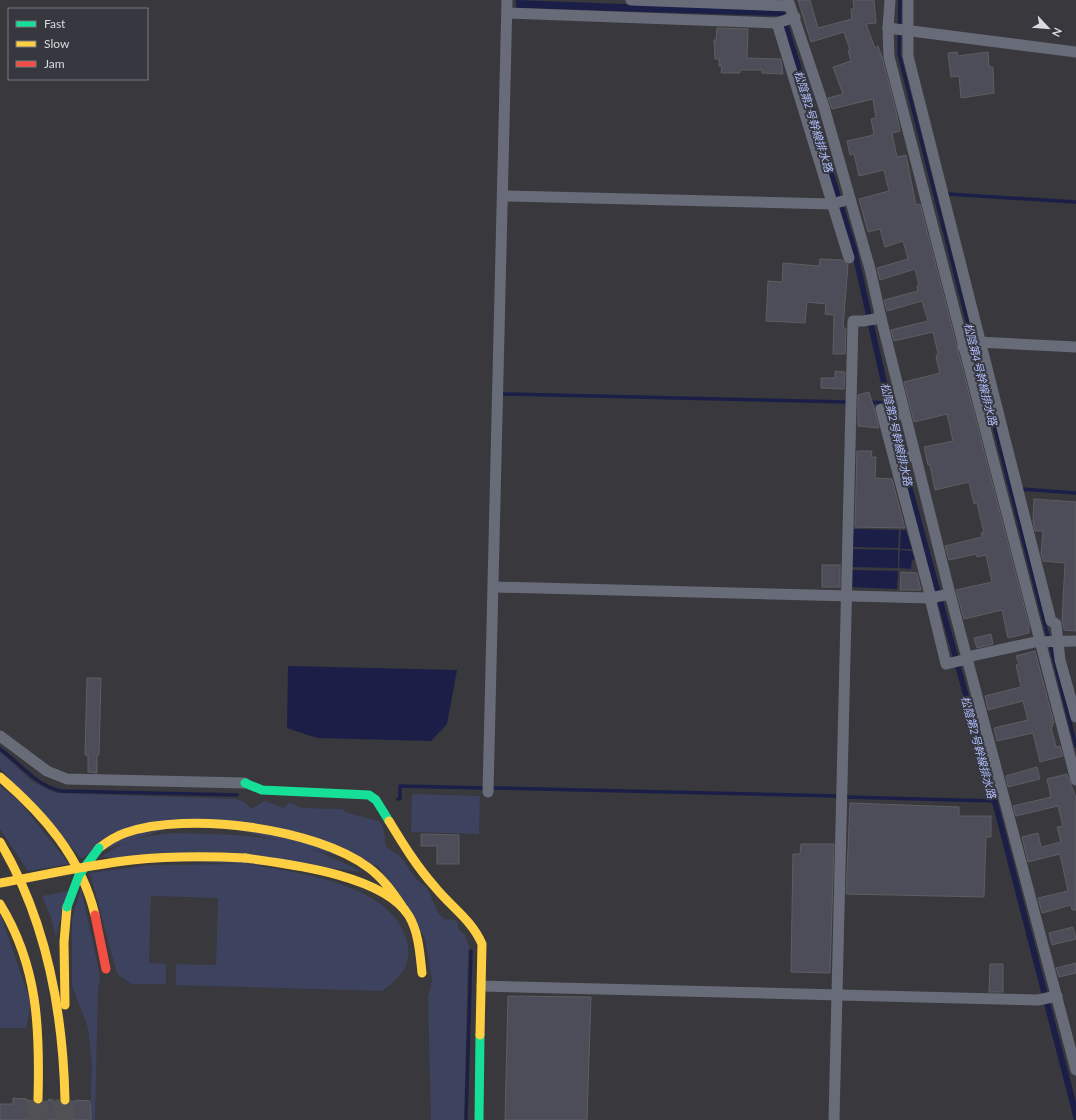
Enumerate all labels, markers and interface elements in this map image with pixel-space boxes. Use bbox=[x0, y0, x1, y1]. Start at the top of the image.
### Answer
legend bbox=[8, 8, 148, 80]
north arrow bbox=[1028, 8, 1068, 48]
text: Fast bbox=[44, 16, 66, 31]
text: N bbox=[1050, 26, 1065, 39]
text: Slow bbox=[44, 36, 70, 51]
text: Jam bbox=[44, 56, 65, 71]
water label: 松陰第2号幹線排水路 bbox=[792, 69, 836, 174]
water label: 松陰第4号幹線排水路 bbox=[962, 321, 1000, 428]
water label: 松陰第2号幹線排水路 bbox=[879, 381, 915, 488]
water label: 松陰第2号幹線排水路 bbox=[959, 694, 999, 801]

